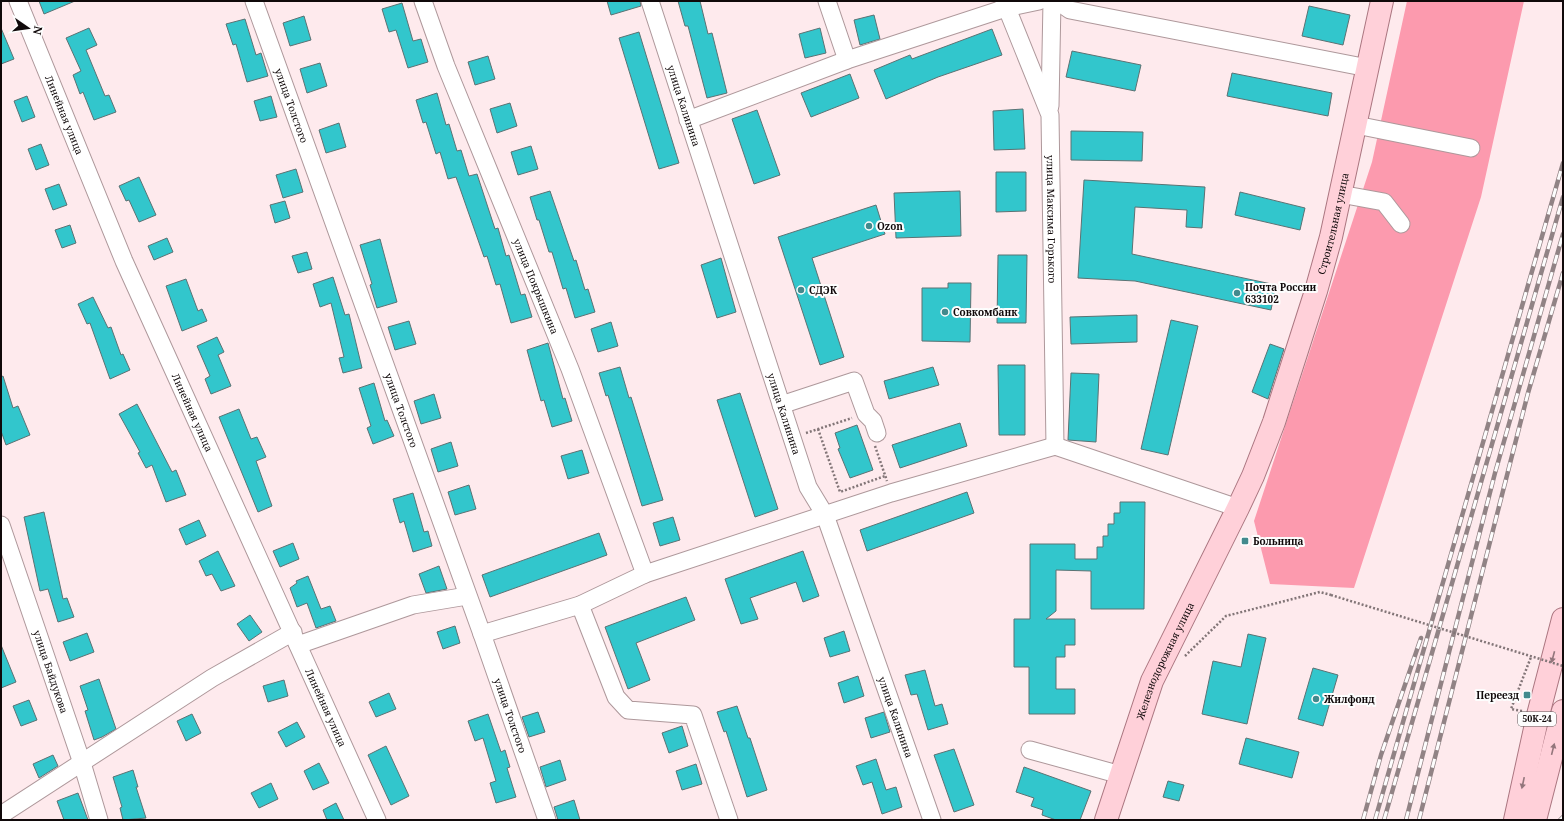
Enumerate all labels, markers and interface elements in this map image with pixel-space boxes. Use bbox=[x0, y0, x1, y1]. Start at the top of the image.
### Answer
north arrow bbox=[8, 8, 48, 48]
text: N bbox=[30, 24, 47, 37]
street label: улица Калинина bbox=[664, 63, 704, 148]
street label: улица Толстого bbox=[272, 66, 312, 145]
street label: Линейная улица bbox=[42, 73, 87, 157]
street label: улица Максима Горького bbox=[1044, 155, 1060, 284]
street label: Строительная улица bbox=[1314, 171, 1352, 276]
place label: Ozon bbox=[877, 219, 903, 233]
marker: Ozon bbox=[864, 221, 874, 231]
street label: улица Покрышкина bbox=[510, 236, 562, 337]
place label: Почта России 633102 bbox=[1245, 280, 1316, 306]
place label: СДЭК bbox=[809, 283, 838, 297]
marker: СДЭК bbox=[796, 285, 806, 295]
marker: Почта России 633102 bbox=[1232, 288, 1242, 298]
place label: Совкомбанк bbox=[953, 305, 1018, 319]
marker: Совкомбанк bbox=[940, 307, 950, 317]
street label: Линейная улица bbox=[169, 371, 216, 454]
street label: улица Толстого bbox=[382, 371, 421, 450]
street label: улица Калинина bbox=[764, 371, 804, 457]
place label: Больница bbox=[1253, 534, 1304, 548]
marker: Больница bbox=[1240, 536, 1250, 546]
street label: Железнодорожная улица bbox=[1132, 599, 1197, 722]
street label: улица Байдукова bbox=[30, 628, 72, 715]
one-way arrow bbox=[1550, 651, 1556, 663]
street label: Линейная улица bbox=[302, 666, 350, 749]
street label: улица Калинина bbox=[875, 675, 917, 760]
street label: улица Толстого bbox=[491, 676, 530, 755]
place label: Переезд bbox=[1476, 688, 1520, 702]
marker: Переезд bbox=[1522, 690, 1532, 700]
place label: Жилфонд bbox=[1324, 692, 1375, 706]
marker: Жилфонд bbox=[1311, 694, 1321, 704]
road number: 50К-24 bbox=[1518, 712, 1556, 726]
one-way arrow bbox=[1550, 743, 1556, 755]
one-way arrow bbox=[1520, 777, 1526, 789]

